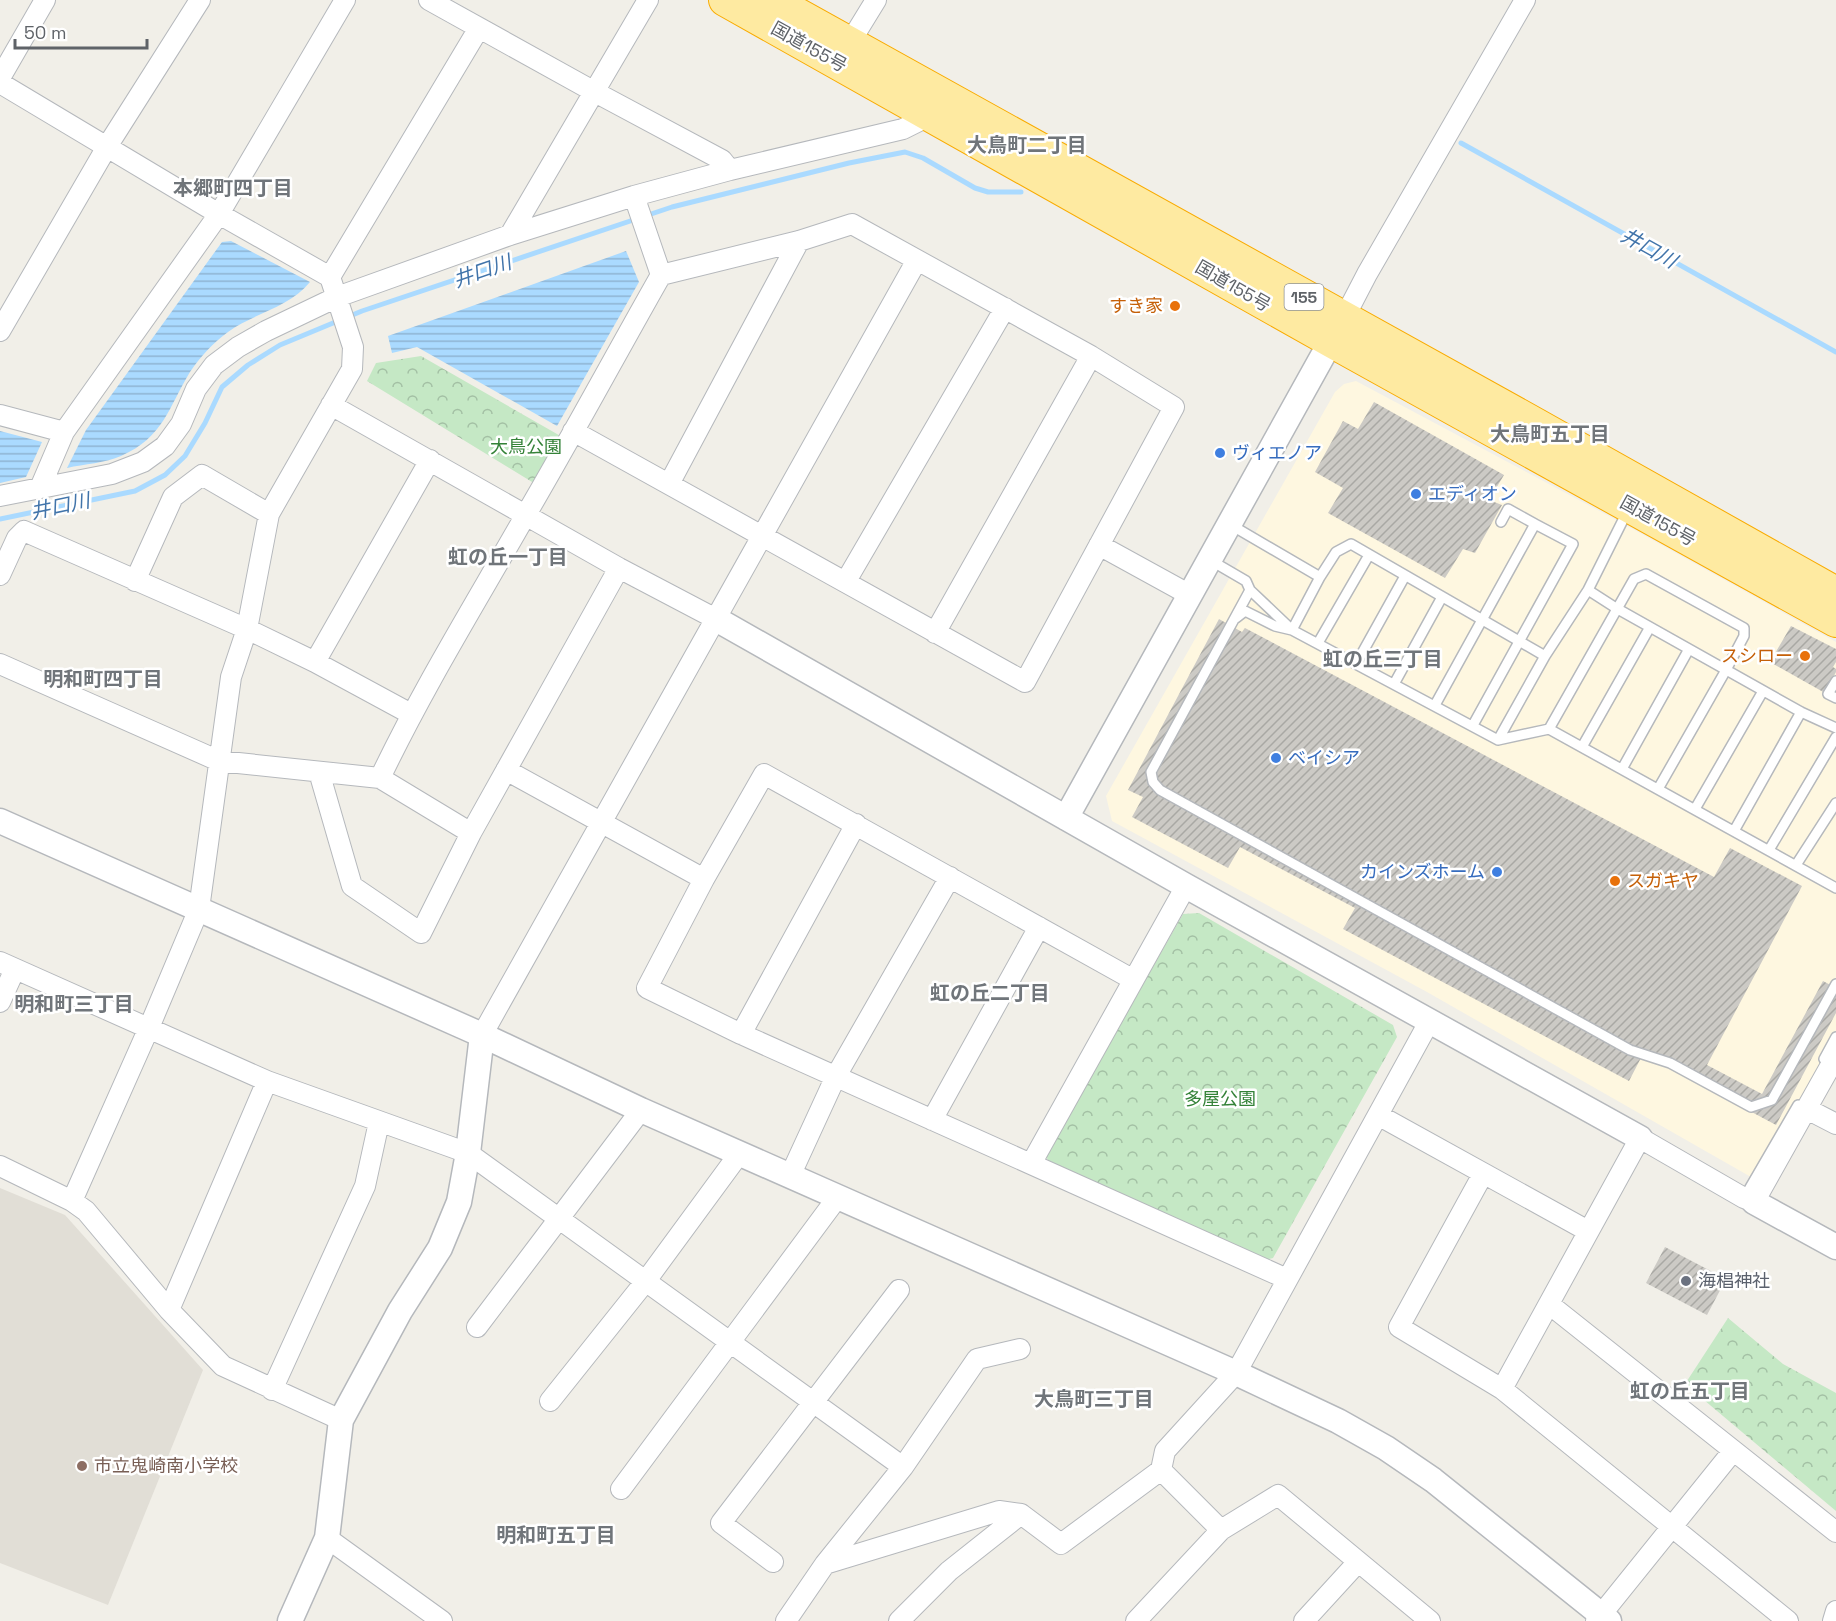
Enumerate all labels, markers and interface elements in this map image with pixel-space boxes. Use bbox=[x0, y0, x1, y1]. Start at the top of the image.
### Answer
scale bar bbox=[15, 12, 147, 50]
street label: 国道155号 bbox=[767, 16, 851, 77]
text: 50 m bbox=[24, 21, 66, 44]
district label: 大鳥町二丁目 bbox=[967, 132, 1087, 158]
district label: 本郷町四丁目 bbox=[173, 175, 293, 201]
water label: 井口川 bbox=[1616, 222, 1683, 275]
water label: 井口川 bbox=[449, 248, 516, 293]
street label: 国道155号 bbox=[1192, 255, 1275, 316]
road number: 155 bbox=[1284, 284, 1324, 310]
place label: すき家 bbox=[1109, 294, 1163, 317]
marker: すき家 bbox=[1168, 299, 1182, 313]
district label: 大鳥町五丁目 bbox=[1490, 421, 1610, 447]
park label: 大鳥公園 bbox=[490, 435, 562, 458]
place label: ヴィエノア bbox=[1232, 441, 1322, 464]
marker: ヴィエノア bbox=[1213, 446, 1227, 460]
place label: エディオン bbox=[1428, 482, 1517, 505]
water label: 井口川 bbox=[28, 487, 94, 525]
marker: エディオン bbox=[1409, 487, 1423, 501]
street label: 国道155号 bbox=[1616, 490, 1700, 551]
district label: 虹の丘一丁目 bbox=[448, 544, 568, 570]
place label: スシロー bbox=[1721, 644, 1793, 667]
district label: 虹の丘三丁目 bbox=[1323, 646, 1443, 672]
marker: スシロー bbox=[1798, 649, 1812, 663]
district label: 明和町四丁目 bbox=[43, 666, 163, 692]
place label: ベイシア bbox=[1288, 746, 1360, 769]
marker: ベイシア bbox=[1269, 751, 1283, 765]
place label: カインズホーム bbox=[1360, 860, 1485, 883]
marker: カインズホーム bbox=[1490, 865, 1504, 879]
place label: スガキヤ bbox=[1627, 869, 1699, 892]
marker: スガキヤ bbox=[1608, 874, 1622, 888]
district label: 虹の丘二丁目 bbox=[930, 980, 1050, 1006]
district label: 明和町三丁目 bbox=[14, 991, 134, 1017]
park label: 多屋公園 bbox=[1184, 1087, 1256, 1110]
place label: 海椙神社 bbox=[1698, 1269, 1770, 1292]
marker: 海椙神社 bbox=[1679, 1274, 1693, 1288]
district label: 虹の丘五丁目 bbox=[1630, 1378, 1750, 1404]
district label: 大鳥町三丁目 bbox=[1034, 1386, 1154, 1412]
place label: 市立鬼崎南小学校 bbox=[94, 1454, 238, 1477]
marker: 市立鬼崎南小学校 bbox=[75, 1459, 89, 1473]
district label: 明和町五丁目 bbox=[496, 1522, 616, 1548]

